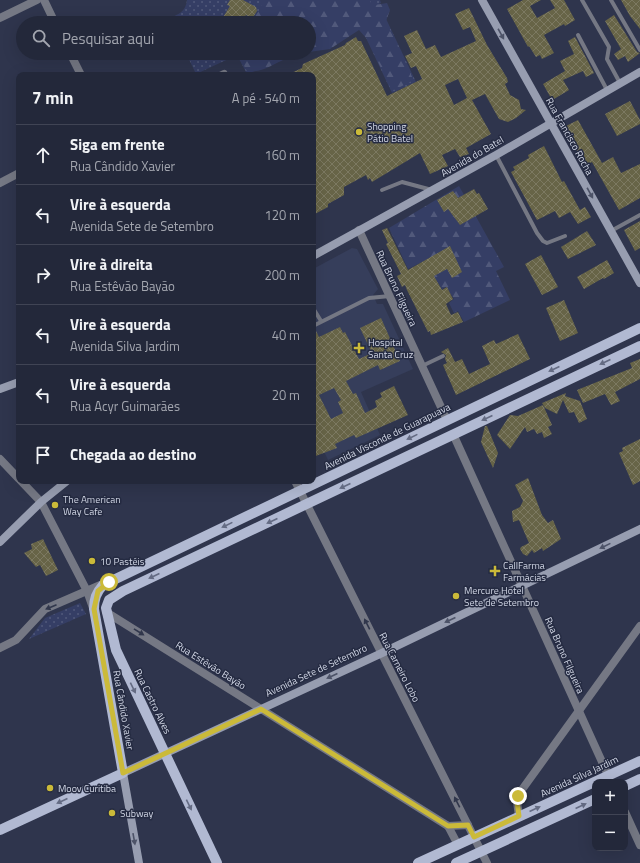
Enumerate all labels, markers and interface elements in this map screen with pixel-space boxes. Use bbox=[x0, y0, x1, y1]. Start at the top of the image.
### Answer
search box bbox=[16, 16, 316, 60]
icon: search bbox=[30, 27, 52, 49]
text: Pesquisar aqui bbox=[62, 27, 154, 50]
one-way arrow bbox=[498, 28, 505, 40]
text: 7 min bbox=[32, 85, 73, 111]
text: A pé · 540 m bbox=[232, 88, 300, 108]
street label: Rua Francisco Rocha bbox=[542, 95, 597, 178]
place label: Shopping Pátio Batel bbox=[367, 119, 413, 146]
marker: Shopping Pátio Batel bbox=[354, 127, 364, 137]
street label: Avenida do Batel bbox=[438, 132, 506, 181]
text: Siga em frente bbox=[70, 133, 165, 156]
icon: ahead bbox=[32, 144, 54, 166]
text: 160 m bbox=[264, 145, 300, 165]
text: Rua Cândido Xavier bbox=[70, 156, 175, 176]
one-way arrow bbox=[587, 187, 593, 199]
text: Vire à esquerda bbox=[70, 193, 171, 216]
icon: left bbox=[32, 204, 54, 226]
text: 120 m bbox=[264, 205, 300, 225]
text: Avenida Sete de Setembro bbox=[70, 216, 214, 236]
street label: Rua Bruno Filgueira bbox=[372, 248, 421, 329]
text: Vire à direita bbox=[70, 253, 153, 276]
icon: right bbox=[32, 264, 54, 286]
text: 200 m bbox=[264, 265, 300, 285]
text: Rua Estêvão Bayão bbox=[70, 276, 175, 296]
text: Vire à esquerda bbox=[70, 313, 171, 336]
icon: left bbox=[32, 324, 54, 346]
text: 40 m bbox=[272, 325, 300, 345]
place label: Hospital Santa Cruz bbox=[368, 335, 414, 362]
text: Avenida Silva Jardim bbox=[70, 336, 180, 356]
marker: Hospital Santa Cruz bbox=[353, 342, 365, 354]
one-way arrow bbox=[599, 359, 610, 365]
one-way arrow bbox=[549, 366, 560, 372]
text: Vire à esquerda bbox=[70, 373, 171, 396]
icon: left bbox=[32, 384, 54, 406]
text: 20 m bbox=[272, 385, 300, 405]
text: Rua Acyr Guimarães bbox=[70, 396, 180, 416]
street label: Avenida Visconde de Guarapuava bbox=[322, 399, 453, 474]
one-way arrow bbox=[482, 415, 493, 421]
one-way arrow bbox=[407, 434, 418, 440]
text: Chegada ao destino bbox=[70, 443, 196, 466]
icon: arrive bbox=[32, 444, 54, 466]
one-way arrow bbox=[339, 483, 350, 489]
place label: The American Way Cafe bbox=[63, 492, 121, 519]
marker: The American Way Cafe bbox=[50, 500, 60, 510]
one-way arrow bbox=[266, 518, 277, 524]
one-way arrow bbox=[221, 522, 232, 528]
one-way arrow bbox=[599, 543, 611, 549]
place label: 10 Pastéis bbox=[100, 554, 145, 569]
marker: 10 Pastéis bbox=[87, 556, 97, 566]
place label: CallFarma Farmácias bbox=[503, 558, 546, 585]
marker: CallFarma Farmácias bbox=[490, 566, 500, 576]
route start bbox=[100, 573, 118, 591]
one-way arrow bbox=[148, 573, 160, 579]
place label: Mercure Hotel Sete de Setembro bbox=[464, 583, 539, 610]
marker: Mercure Hotel Sete de Setembro bbox=[451, 591, 461, 601]
one-way arrow bbox=[45, 604, 57, 610]
street label: Rua Bruno Filgueira bbox=[541, 615, 588, 696]
one-way arrow bbox=[444, 617, 456, 623]
one-way arrow bbox=[364, 618, 370, 629]
one-way arrow bbox=[133, 629, 145, 636]
street label: Rua Carneiro Lobo bbox=[375, 630, 424, 705]
street label: Rua Estêvão Bayão bbox=[173, 638, 249, 693]
street label: Avenida Sete de Setembro bbox=[263, 640, 370, 701]
street label: Rua Castro Alves bbox=[130, 666, 175, 737]
street label: Rua Cândido Xavier bbox=[109, 669, 138, 752]
one-way arrow bbox=[327, 673, 338, 679]
one-way arrow bbox=[130, 682, 136, 693]
street label: Avenida Silva Jardim bbox=[538, 752, 621, 801]
map controls bbox=[592, 779, 628, 851]
button: + bbox=[592, 779, 628, 815]
place label: Moov Curitiba bbox=[58, 781, 116, 796]
marker: Moov Curitiba bbox=[45, 783, 55, 793]
route end bbox=[509, 787, 527, 805]
one-way arrow bbox=[454, 796, 460, 808]
one-way arrow bbox=[56, 798, 68, 804]
one-way arrow bbox=[186, 799, 192, 811]
one-way arrow bbox=[575, 803, 586, 809]
place label: Subway bbox=[120, 806, 153, 821]
one-way arrow bbox=[529, 806, 541, 812]
marker: Subway bbox=[107, 808, 117, 818]
button: − bbox=[592, 815, 628, 851]
one-way arrow bbox=[132, 833, 138, 845]

